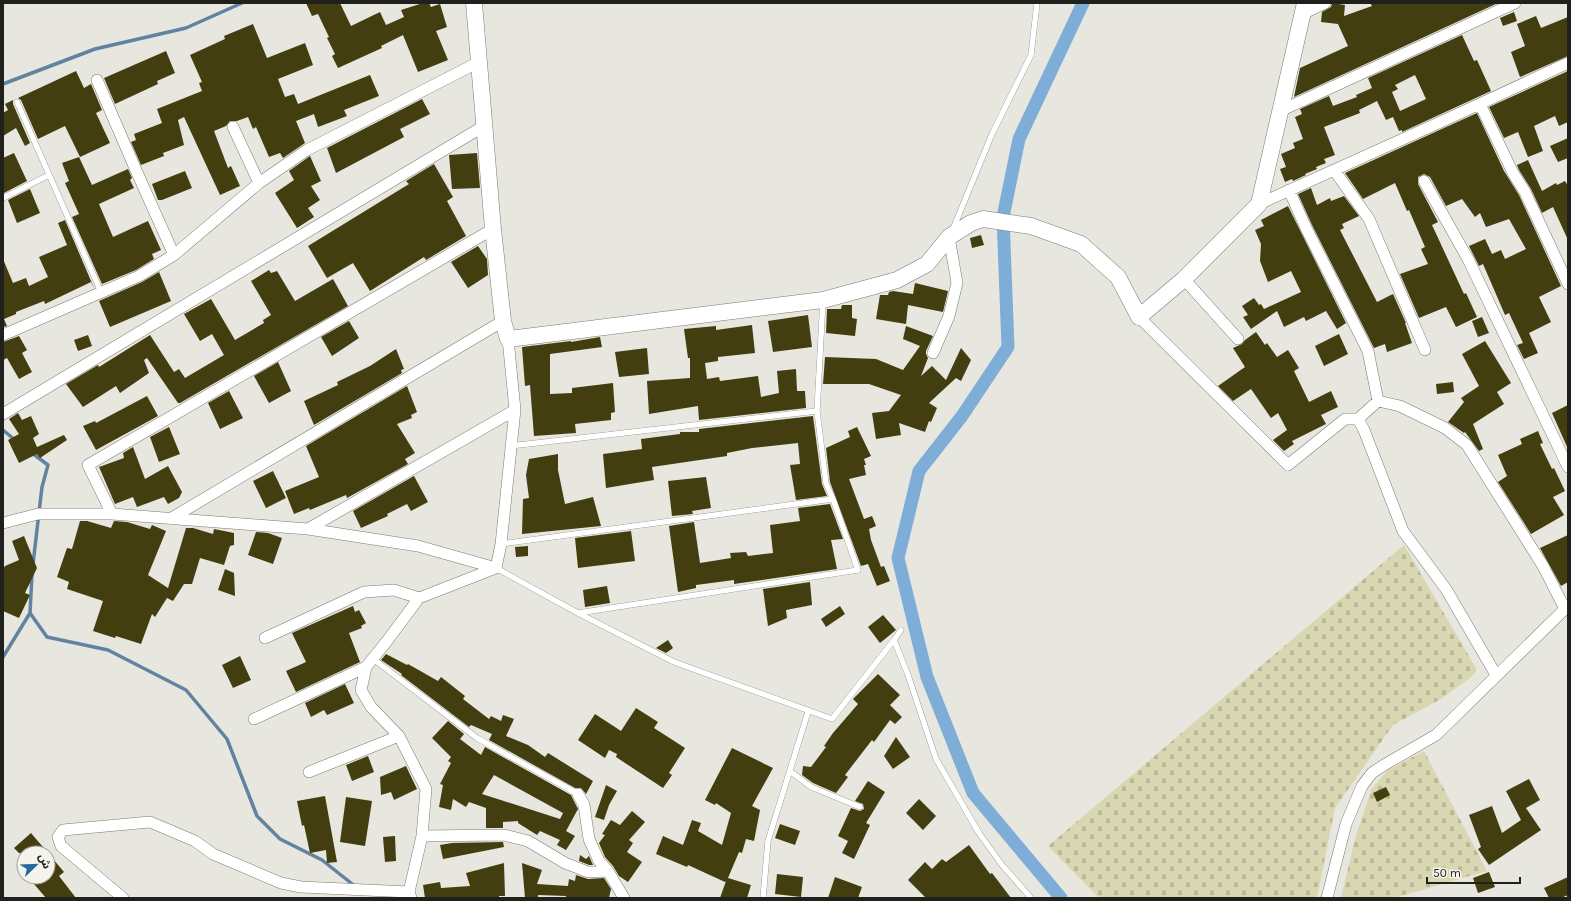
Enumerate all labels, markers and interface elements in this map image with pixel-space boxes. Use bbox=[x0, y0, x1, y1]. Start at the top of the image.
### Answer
north arrow bbox=[16, 845, 56, 885]
text: ش bbox=[36, 852, 54, 871]
scale bar bbox=[1427, 859, 1520, 885]
text: 50 m bbox=[1433, 866, 1461, 880]

